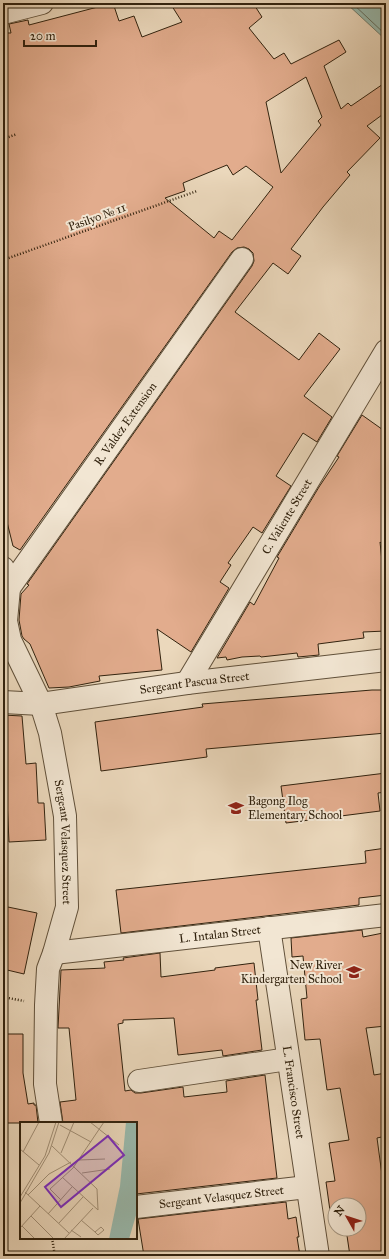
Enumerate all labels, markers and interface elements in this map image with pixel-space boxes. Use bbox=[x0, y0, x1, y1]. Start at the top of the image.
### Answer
scale bar bbox=[24, 22, 96, 48]
text: 20 m bbox=[30, 29, 56, 43]
street label: Pasilyo № 11 bbox=[66, 200, 128, 234]
street label: R. Valdez Extension bbox=[91, 379, 160, 468]
street label: C. Valiente Street bbox=[259, 476, 315, 557]
street label: Sergeant Pascua Street bbox=[139, 669, 251, 697]
street label: Sergeant Velasquez Street bbox=[52, 778, 74, 906]
place label: Bagong Ilog Elementary School bbox=[248, 794, 343, 822]
school or university icon: Bagong Ilog Elementary School bbox=[227, 799, 245, 817]
street label: L. Intalan Street bbox=[178, 922, 262, 946]
place label: New River Kindergarten School bbox=[241, 958, 343, 987]
school or university icon: New River Kindergarten School bbox=[345, 963, 363, 981]
street label: L. Francisco Street bbox=[280, 1045, 308, 1140]
inset map bbox=[20, 1122, 137, 1239]
street label: Sergeant Velasquez Street bbox=[158, 1183, 285, 1211]
north arrow bbox=[327, 1197, 367, 1237]
text: N bbox=[332, 1203, 348, 1219]

